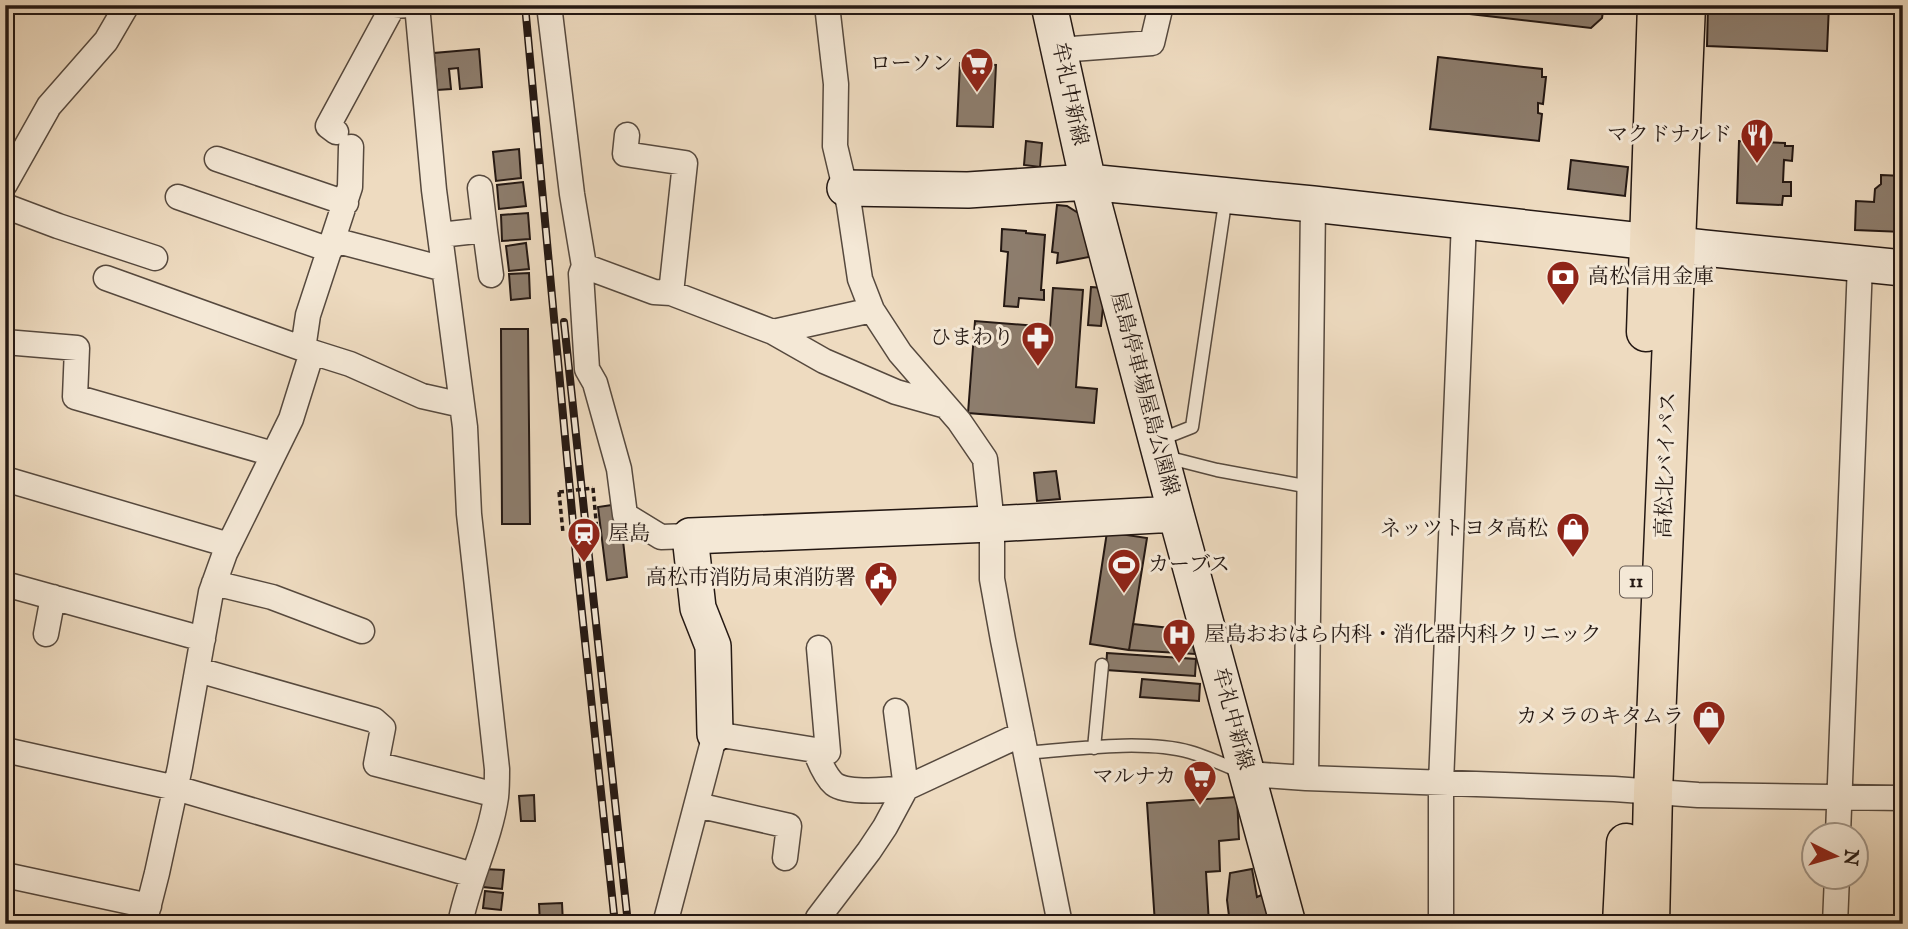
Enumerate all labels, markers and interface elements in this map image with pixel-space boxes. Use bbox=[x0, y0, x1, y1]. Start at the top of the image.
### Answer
street label: 牟礼中新線 bbox=[1045, 40, 1093, 148]
supermarket icon: ローソン bbox=[958, 45, 996, 94]
place label: ローソン bbox=[870, 51, 953, 78]
restaurant icon: マクドナルド bbox=[1738, 116, 1776, 165]
place label: マクドナルド bbox=[1607, 122, 1732, 149]
bank icon: 高松信用金庫 bbox=[1544, 258, 1582, 307]
place label: 高松信用金庫 bbox=[1588, 264, 1714, 291]
street label: 屋島停車場屋島公園線 bbox=[1104, 289, 1184, 499]
pharmacy icon: ひまわり bbox=[1019, 319, 1057, 368]
place label: ひまわり bbox=[930, 325, 1014, 352]
street label: 高松北バイパス bbox=[1651, 391, 1683, 539]
shop icon: ネッツトヨタ高松 bbox=[1554, 510, 1592, 559]
station icon: 屋島 bbox=[565, 515, 603, 564]
place label: ネッツトヨタ高松 bbox=[1380, 516, 1548, 543]
place label: 屋島 bbox=[608, 521, 650, 548]
sports icon: カーブス bbox=[1105, 546, 1143, 595]
place label: カーブス bbox=[1148, 552, 1230, 579]
public building icon: 高松市消防局東消防署 bbox=[862, 559, 900, 608]
place label: 高松市消防局東消防署 bbox=[646, 565, 856, 592]
road number: 11 bbox=[1620, 566, 1652, 597]
hospital icon: 屋島おおはら内科・消化器内科クリニック bbox=[1160, 616, 1198, 665]
place label: 屋島おおはら内科・消化器内科クリニック bbox=[1204, 622, 1602, 649]
street label: 牟礼中新線 bbox=[1205, 665, 1259, 773]
shop icon: カメラのキタムラ bbox=[1690, 698, 1728, 747]
place label: カメラのキタムラ bbox=[1516, 704, 1684, 731]
supermarket icon: マルナカ bbox=[1181, 758, 1219, 807]
place label: マルナカ bbox=[1092, 764, 1176, 791]
north arrow bbox=[1800, 820, 1870, 890]
text: N bbox=[1837, 847, 1863, 867]

